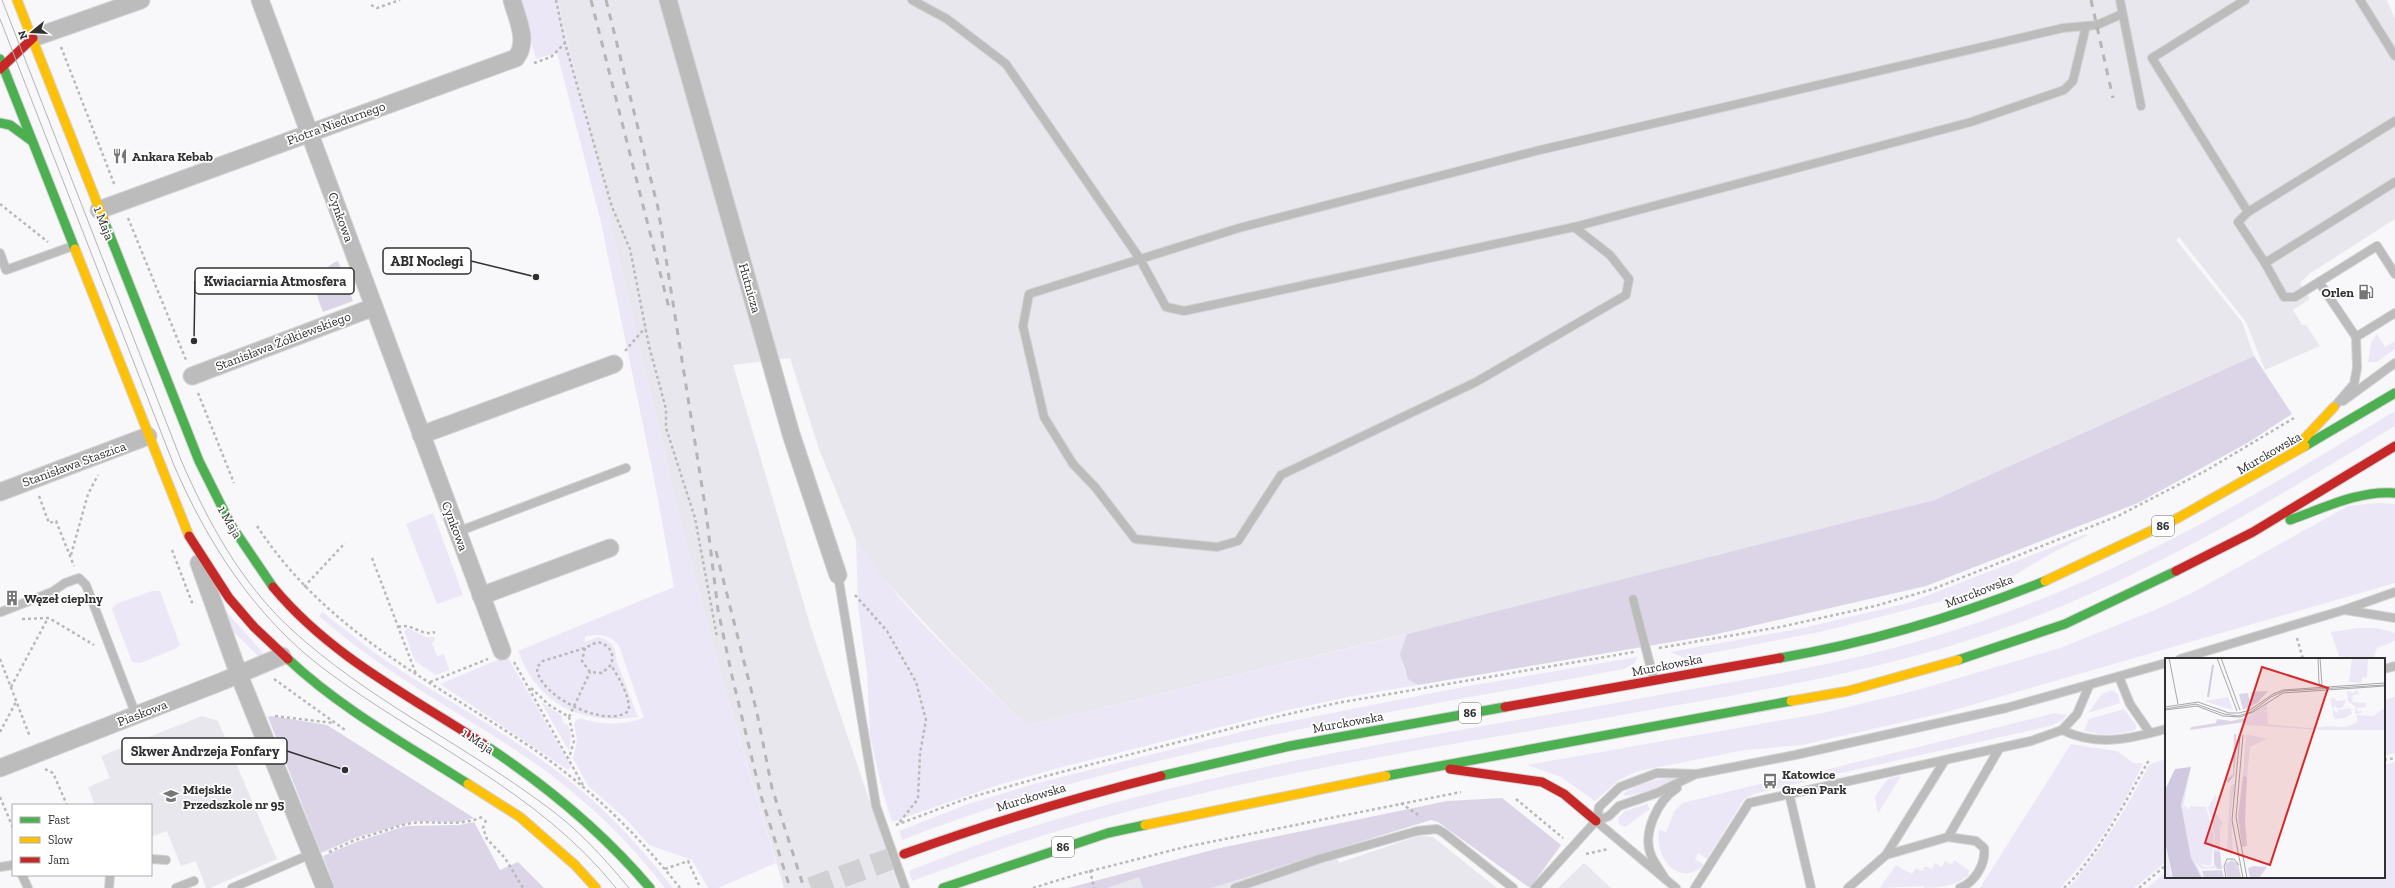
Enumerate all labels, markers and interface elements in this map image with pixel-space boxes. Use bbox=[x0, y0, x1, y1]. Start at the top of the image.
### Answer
north arrow bbox=[12, 12, 52, 52]
text: N bbox=[15, 28, 30, 41]
street label: Piotra Niedurnego bbox=[285, 98, 388, 148]
restaurant icon: Ankara Kebab bbox=[111, 147, 129, 165]
place label: Ankara Kebab bbox=[132, 149, 213, 164]
street label: Cynkowa bbox=[325, 190, 357, 245]
street label: 1 Maja bbox=[90, 204, 118, 243]
callout: ABI Noclegi bbox=[383, 248, 471, 274]
text: ABI Noclegi bbox=[391, 253, 463, 270]
street label: Hutnicza bbox=[736, 261, 764, 315]
callout: Kwiaciarnia Atmosfera bbox=[195, 268, 354, 294]
text: Kwiaciarnia Atmosfera bbox=[204, 273, 346, 290]
fuel station icon: Orlen bbox=[2357, 283, 2375, 301]
place label: Orlen bbox=[2321, 285, 2354, 300]
street label: Stanisława Żółkiewskiego bbox=[213, 308, 353, 374]
street label: Murckowska bbox=[2234, 428, 2304, 477]
street label: Stanisława Staszica bbox=[20, 438, 129, 490]
street label: Cynkowa bbox=[439, 499, 472, 554]
street label: 1 Maja bbox=[214, 503, 246, 542]
road number: 86 bbox=[2152, 516, 2174, 536]
street label: Murckowska bbox=[1943, 571, 2016, 611]
building icon: Węzeł cieplny bbox=[3, 589, 21, 607]
place label: Węzeł cieplny bbox=[24, 591, 103, 606]
street label: Murckowska bbox=[1630, 651, 1704, 679]
inset map bbox=[2165, 658, 2385, 878]
street label: Piaskowa bbox=[115, 696, 170, 729]
road number: 86 bbox=[1459, 703, 1481, 723]
street label: Murckowska bbox=[1311, 708, 1385, 736]
street label: 1 Maja bbox=[459, 725, 497, 758]
callout: Skwer Andrzeja Fonfary bbox=[122, 738, 287, 764]
text: Skwer Andrzeja Fonfary bbox=[131, 743, 280, 760]
place label: Katowice Green Park bbox=[1782, 767, 1846, 797]
bus stop icon: Katowice Green Park bbox=[1761, 772, 1779, 790]
street label: Murckowska bbox=[995, 779, 1068, 815]
place label: Miejskie Przedszkole nr 95 bbox=[183, 782, 285, 812]
school or university icon: Miejskie Przedszkole nr 95 bbox=[162, 787, 180, 805]
legend bbox=[12, 804, 152, 876]
text: Fast bbox=[48, 813, 71, 827]
text: Slow bbox=[48, 833, 74, 847]
road number: 86 bbox=[1052, 837, 1074, 857]
text: Jam bbox=[48, 853, 70, 867]

